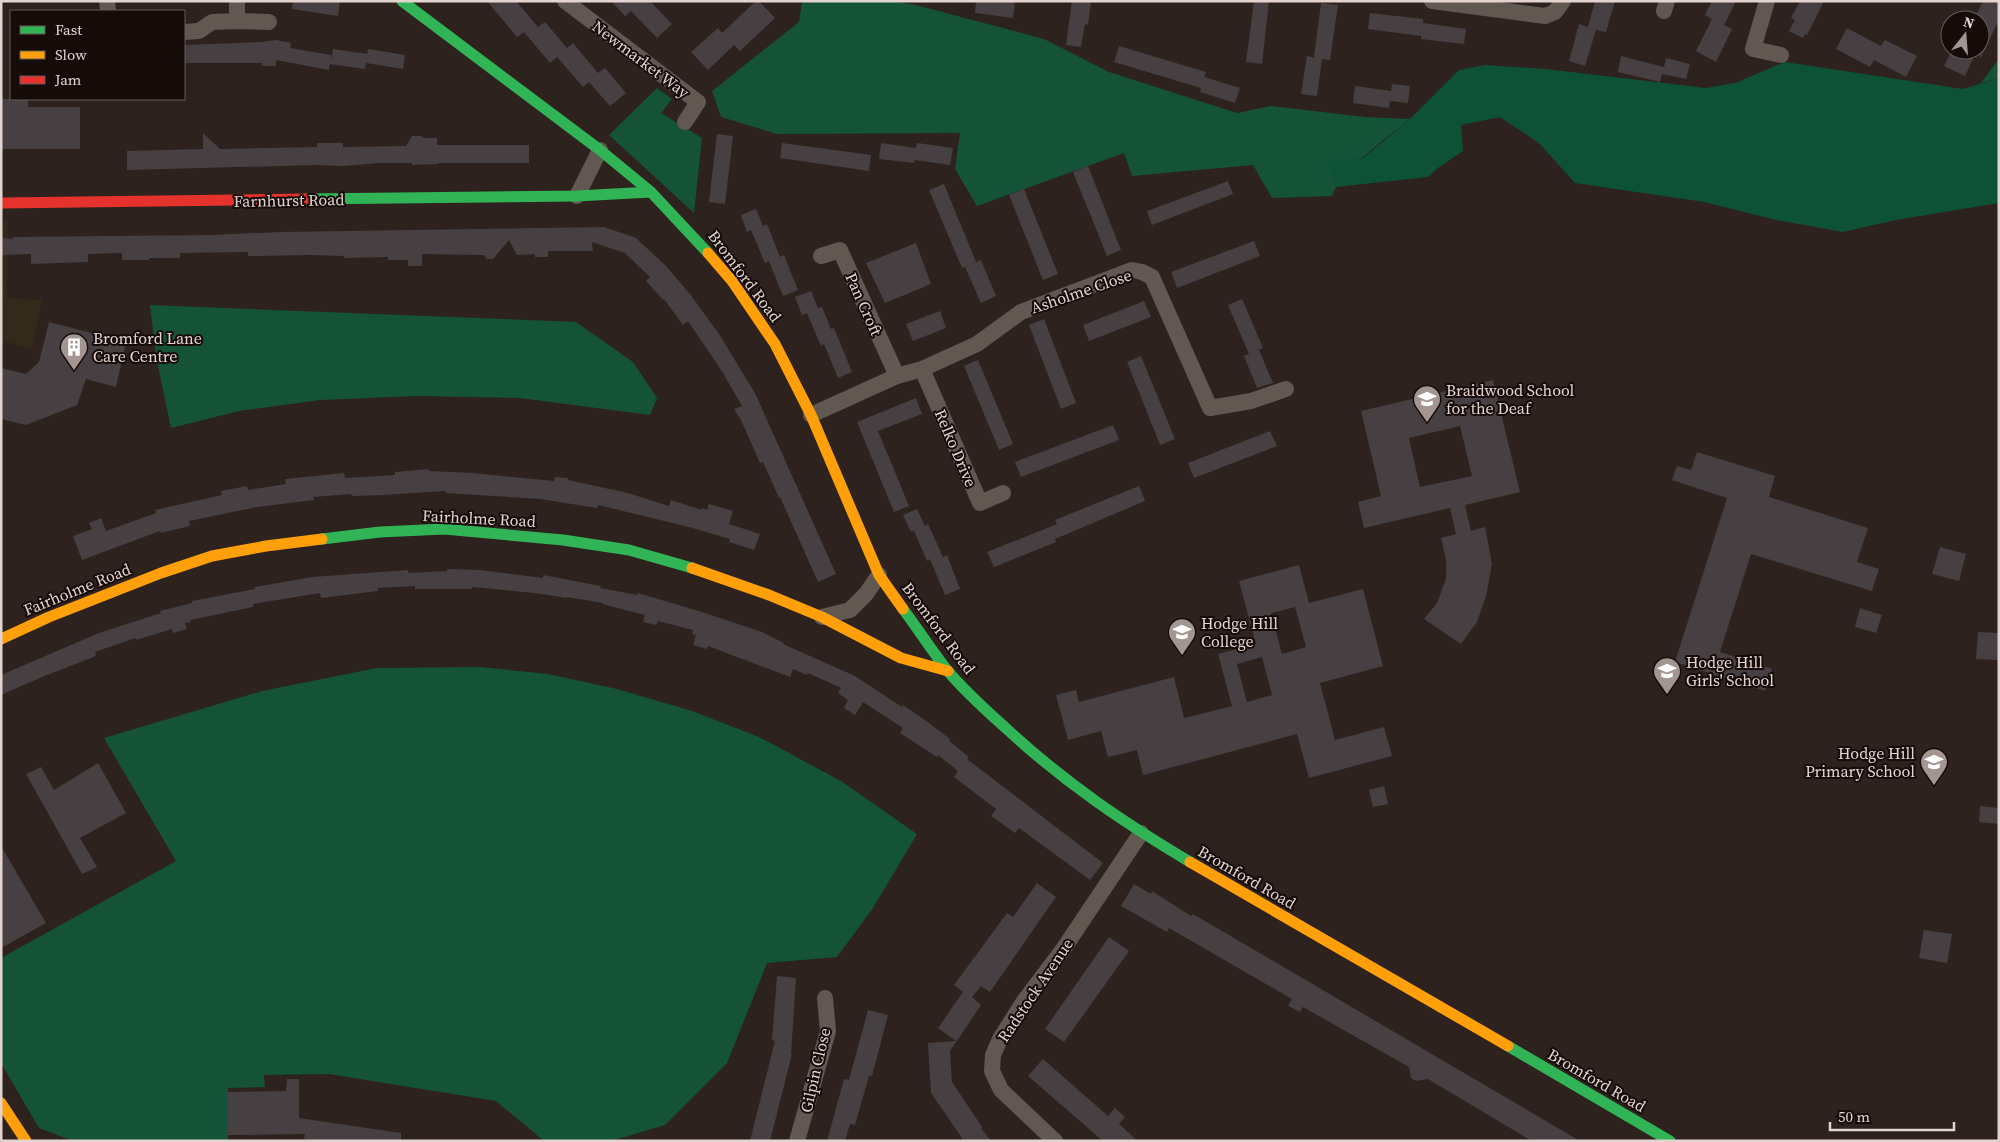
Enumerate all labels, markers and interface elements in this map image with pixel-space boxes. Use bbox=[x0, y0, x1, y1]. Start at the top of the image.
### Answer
legend bbox=[10, 10, 185, 100]
north arrow bbox=[1940, 10, 1990, 60]
text: N bbox=[1961, 12, 1977, 34]
street label: Newmarket Way bbox=[588, 15, 695, 103]
text: Fast bbox=[55, 19, 82, 40]
text: Slow bbox=[55, 44, 87, 65]
text: Jam bbox=[54, 69, 82, 90]
street label: Farnhurst Road bbox=[233, 188, 345, 212]
street label: Bromford Road bbox=[703, 226, 787, 326]
street label: Asholme Close bbox=[1028, 263, 1134, 319]
street label: Pan Croft bbox=[840, 269, 888, 340]
place label: Bromford Lane Care Centre bbox=[93, 327, 202, 367]
building icon: Bromford Lane Care Centre bbox=[59, 332, 89, 371]
place label: Braidwood School for the Deaf bbox=[1446, 379, 1575, 419]
school or university icon: Braidwood School for the Deaf bbox=[1412, 384, 1442, 423]
street label: Relko Drive bbox=[930, 406, 982, 490]
street label: Fairholme Road bbox=[422, 504, 536, 532]
street label: Fairholme Road bbox=[20, 558, 134, 620]
street label: Bromford Road bbox=[897, 578, 981, 678]
place label: Hodge Hill College bbox=[1201, 612, 1278, 652]
school or university icon: Hodge Hill College bbox=[1167, 617, 1197, 656]
place label: Hodge Hill Girls' School bbox=[1686, 651, 1774, 691]
school or university icon: Hodge Hill Girls' School bbox=[1652, 656, 1682, 695]
place label: Hodge Hill Primary School bbox=[1805, 742, 1915, 782]
school or university icon: Hodge Hill Primary School bbox=[1919, 747, 1949, 786]
street label: Bromford Road bbox=[1194, 840, 1300, 914]
street label: Radstock Avenue bbox=[992, 934, 1078, 1046]
street label: Gilpin Close bbox=[795, 1025, 835, 1115]
street label: Bromford Road bbox=[1544, 1043, 1650, 1117]
scale bar bbox=[1830, 1100, 1954, 1132]
text: 50 m bbox=[1838, 1106, 1870, 1127]

